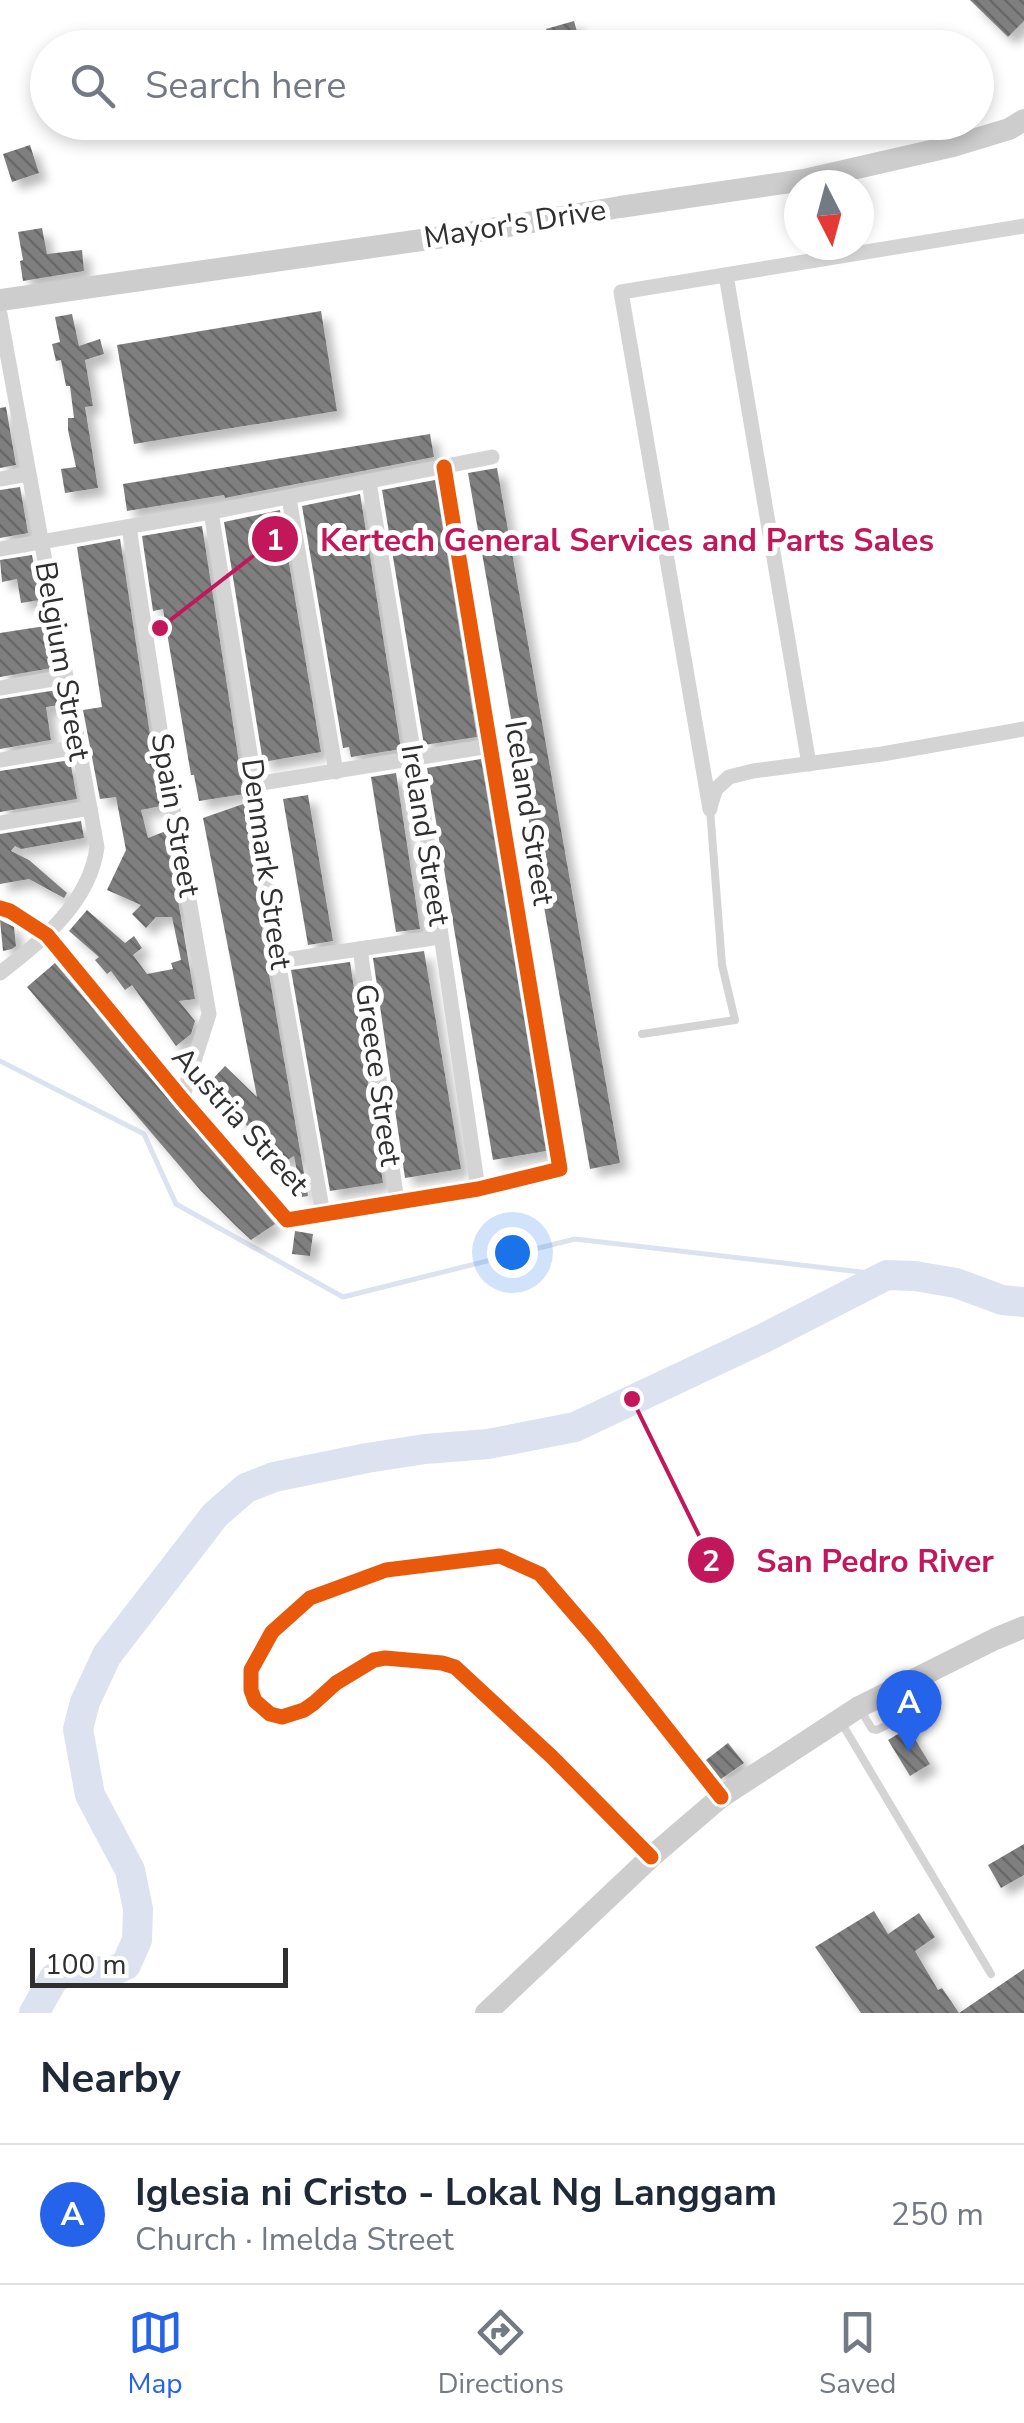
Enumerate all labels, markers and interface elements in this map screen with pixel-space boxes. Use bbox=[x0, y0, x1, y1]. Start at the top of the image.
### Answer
search box bbox=[30, 30, 994, 140]
icon: search bbox=[65, 58, 120, 113]
text: Search here bbox=[145, 60, 346, 111]
north arrow bbox=[784, 170, 874, 260]
street label: Mayor's Drive bbox=[421, 189, 609, 259]
callout: Kertech General Services and Parts Sales bbox=[250, 508, 954, 570]
text: Kertech General Services and Parts Sales bbox=[320, 519, 934, 562]
text: 1 bbox=[266, 520, 284, 561]
street label: Belgium Street bbox=[24, 558, 100, 764]
street label: Iceland Street bbox=[494, 718, 564, 909]
street label: Spain Street bbox=[140, 730, 210, 900]
street label: Ireland Street bbox=[390, 741, 460, 929]
street label: Denmark Street bbox=[231, 756, 301, 972]
street label: Greece Street bbox=[345, 981, 411, 1169]
street label: Austria Street bbox=[162, 1038, 318, 1204]
your location bbox=[487, 1227, 538, 1278]
callout: San Pedro River bbox=[686, 1529, 1014, 1591]
text: San Pedro River bbox=[756, 1540, 994, 1583]
text: 2 bbox=[702, 1541, 720, 1582]
pin: A bbox=[876, 1670, 942, 1752]
scale bar bbox=[30, 1943, 288, 1988]
text: 100 m bbox=[45, 1946, 127, 1984]
text: Nearby bbox=[40, 2050, 181, 2107]
text: Iglesia ni Cristo - Lokal Ng Langgam bbox=[135, 2167, 777, 2218]
text: A bbox=[61, 2193, 84, 2236]
text: 250 m bbox=[891, 2193, 984, 2236]
text: Church · Imelda Street bbox=[135, 2218, 454, 2261]
tab: Map bbox=[128, 2305, 183, 2403]
tab: Directions bbox=[438, 2305, 564, 2403]
tab: Saved bbox=[819, 2305, 896, 2403]

